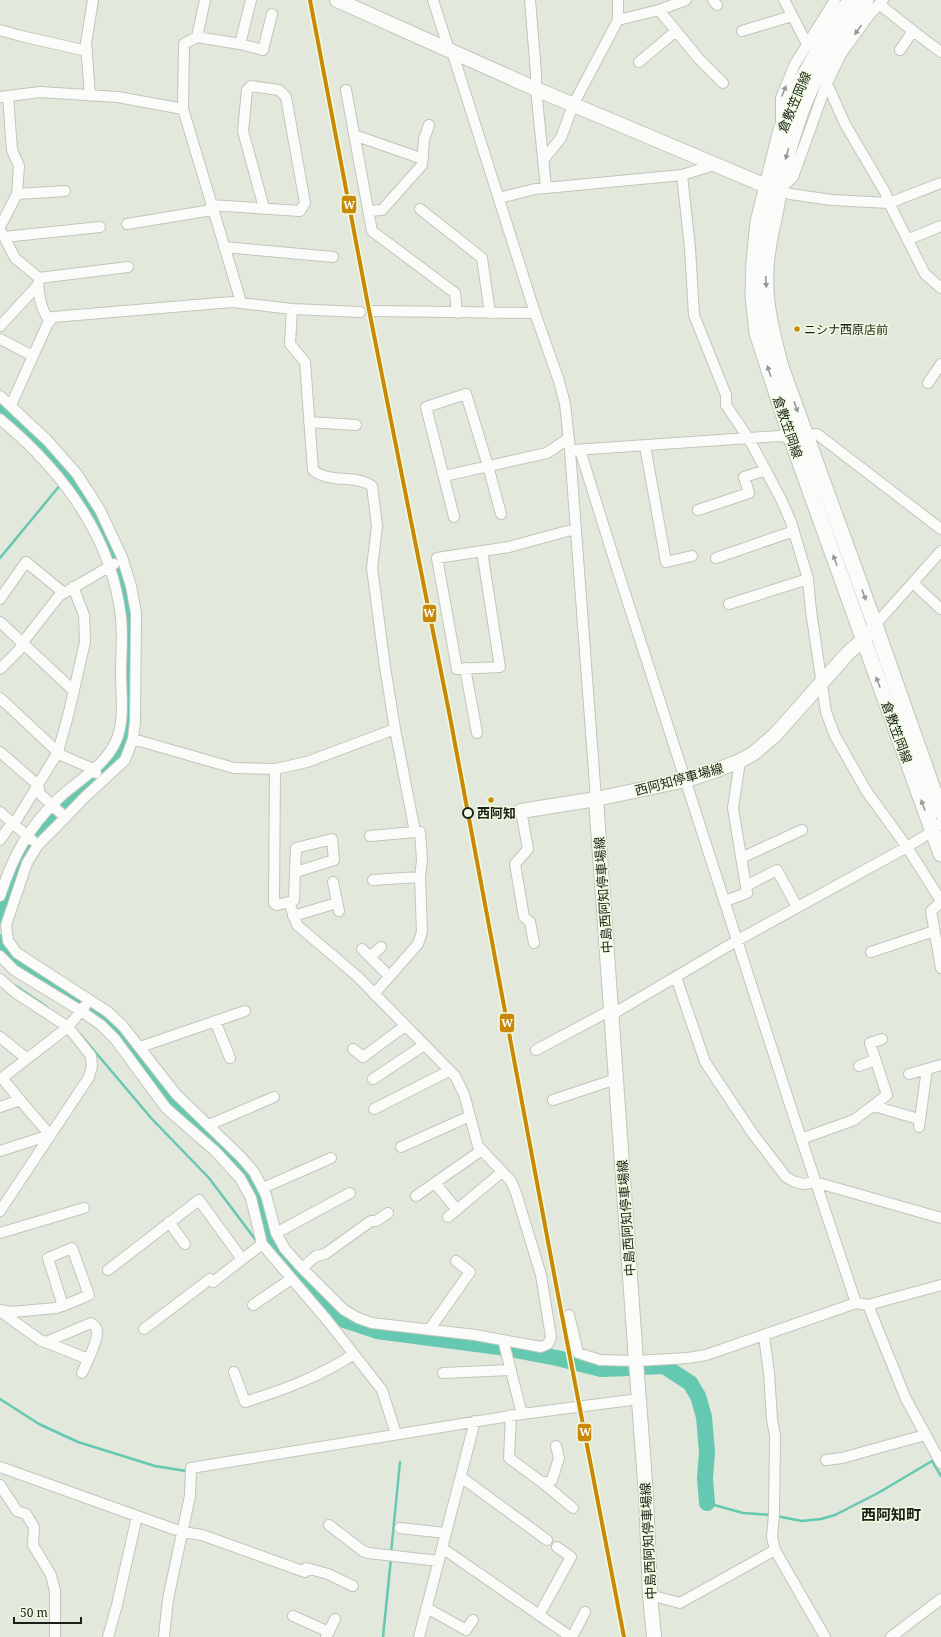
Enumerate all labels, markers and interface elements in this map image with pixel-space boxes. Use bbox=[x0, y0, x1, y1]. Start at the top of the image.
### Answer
one-way arrow bbox=[854, 25, 862, 35]
street label: 倉敷笠岡線 bbox=[773, 69, 815, 135]
one-way arrow bbox=[781, 86, 787, 97]
one-way arrow bbox=[784, 148, 790, 160]
line badge: W bbox=[341, 195, 357, 214]
text: W bbox=[343, 197, 355, 212]
one-way arrow bbox=[763, 276, 769, 289]
place label: ニシナ西原店前 bbox=[804, 321, 888, 338]
marker: ニシナ西原店前 bbox=[792, 324, 802, 334]
one-way arrow bbox=[765, 365, 771, 377]
street label: 倉敷笠岡線 bbox=[769, 393, 807, 461]
one-way arrow bbox=[793, 402, 799, 414]
one-way arrow bbox=[831, 554, 837, 566]
one-way arrow bbox=[862, 590, 868, 602]
line badge: W bbox=[422, 604, 437, 623]
text: W bbox=[423, 605, 435, 620]
one-way arrow bbox=[875, 676, 881, 688]
street label: 倉敷笠岡線 bbox=[877, 698, 917, 766]
street label: 西阿知停車場線 bbox=[633, 759, 725, 799]
unlabelled marker bbox=[486, 795, 496, 805]
one-way arrow bbox=[920, 798, 926, 810]
place label: 西阿知 bbox=[477, 804, 516, 822]
marker: 西阿知 bbox=[462, 807, 474, 819]
street label: 中島西阿知停車場線 bbox=[590, 836, 616, 954]
line badge: W bbox=[499, 1013, 515, 1033]
text: W bbox=[501, 1015, 513, 1030]
street label: 中島西阿知停車場線 bbox=[613, 1159, 639, 1277]
line badge: W bbox=[577, 1423, 592, 1442]
text: W bbox=[579, 1424, 591, 1439]
street label: 中島西阿知停車場線 bbox=[636, 1482, 660, 1600]
district label: 西阿知町 bbox=[861, 1504, 921, 1524]
scale bar bbox=[14, 1599, 81, 1625]
text: 50 m bbox=[20, 1604, 48, 1621]

